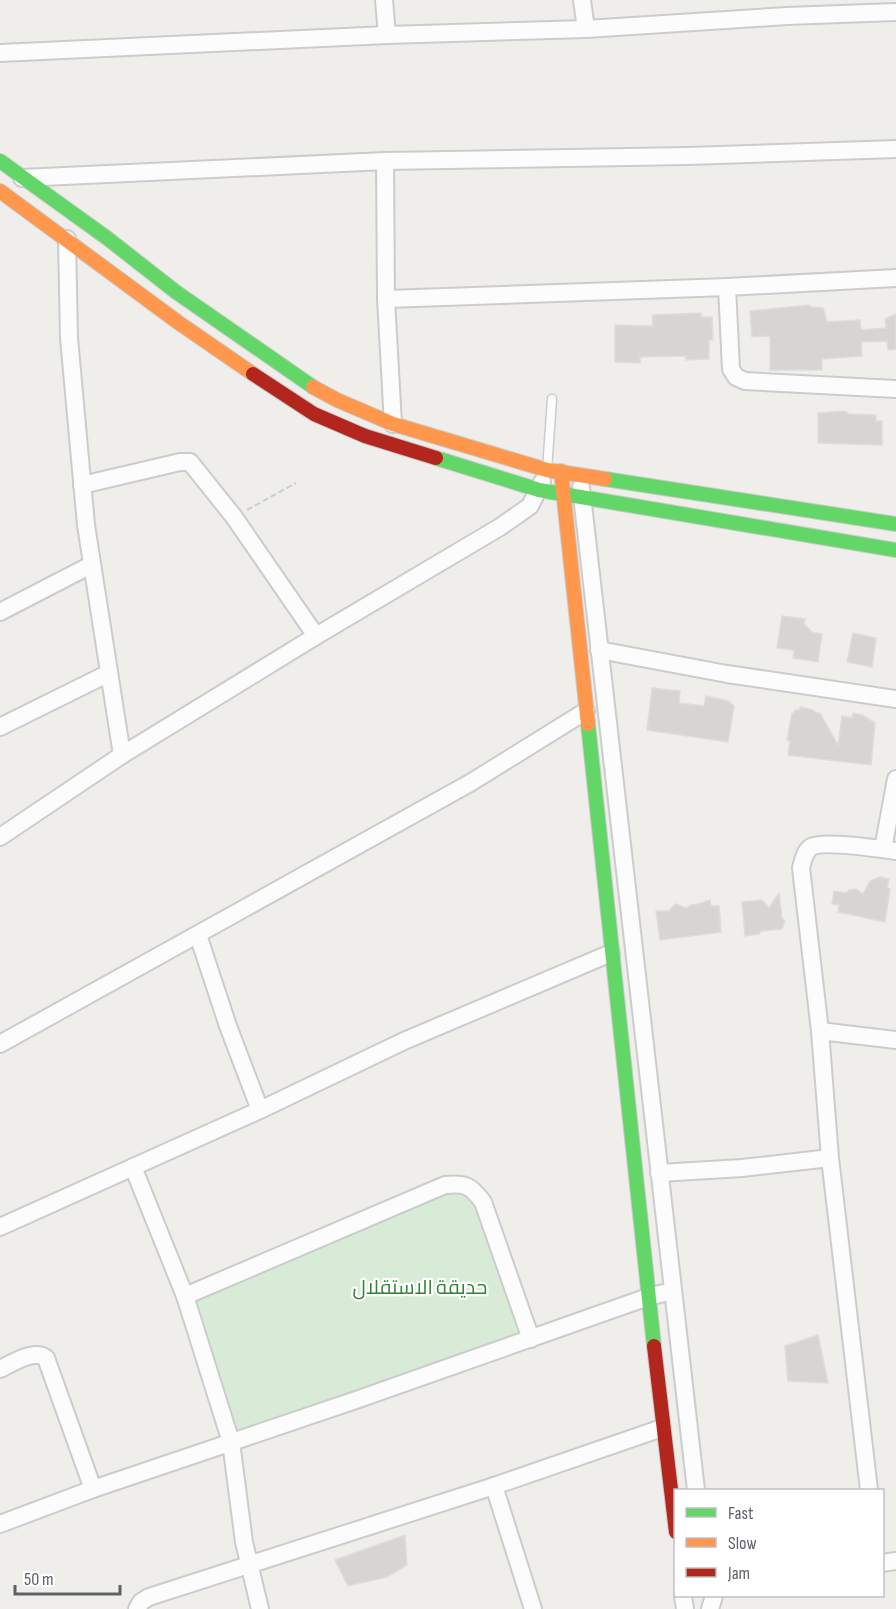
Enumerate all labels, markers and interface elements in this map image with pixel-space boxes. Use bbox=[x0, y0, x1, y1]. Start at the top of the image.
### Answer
park label: حديقة الاستقلال bbox=[353, 1276, 487, 1300]
legend bbox=[674, 1489, 884, 1597]
text: Fast bbox=[728, 1503, 754, 1524]
text: Slow bbox=[728, 1533, 757, 1554]
scale bar bbox=[15, 1558, 120, 1596]
text: Jam bbox=[727, 1563, 750, 1584]
text: 50 m bbox=[24, 1569, 54, 1590]

